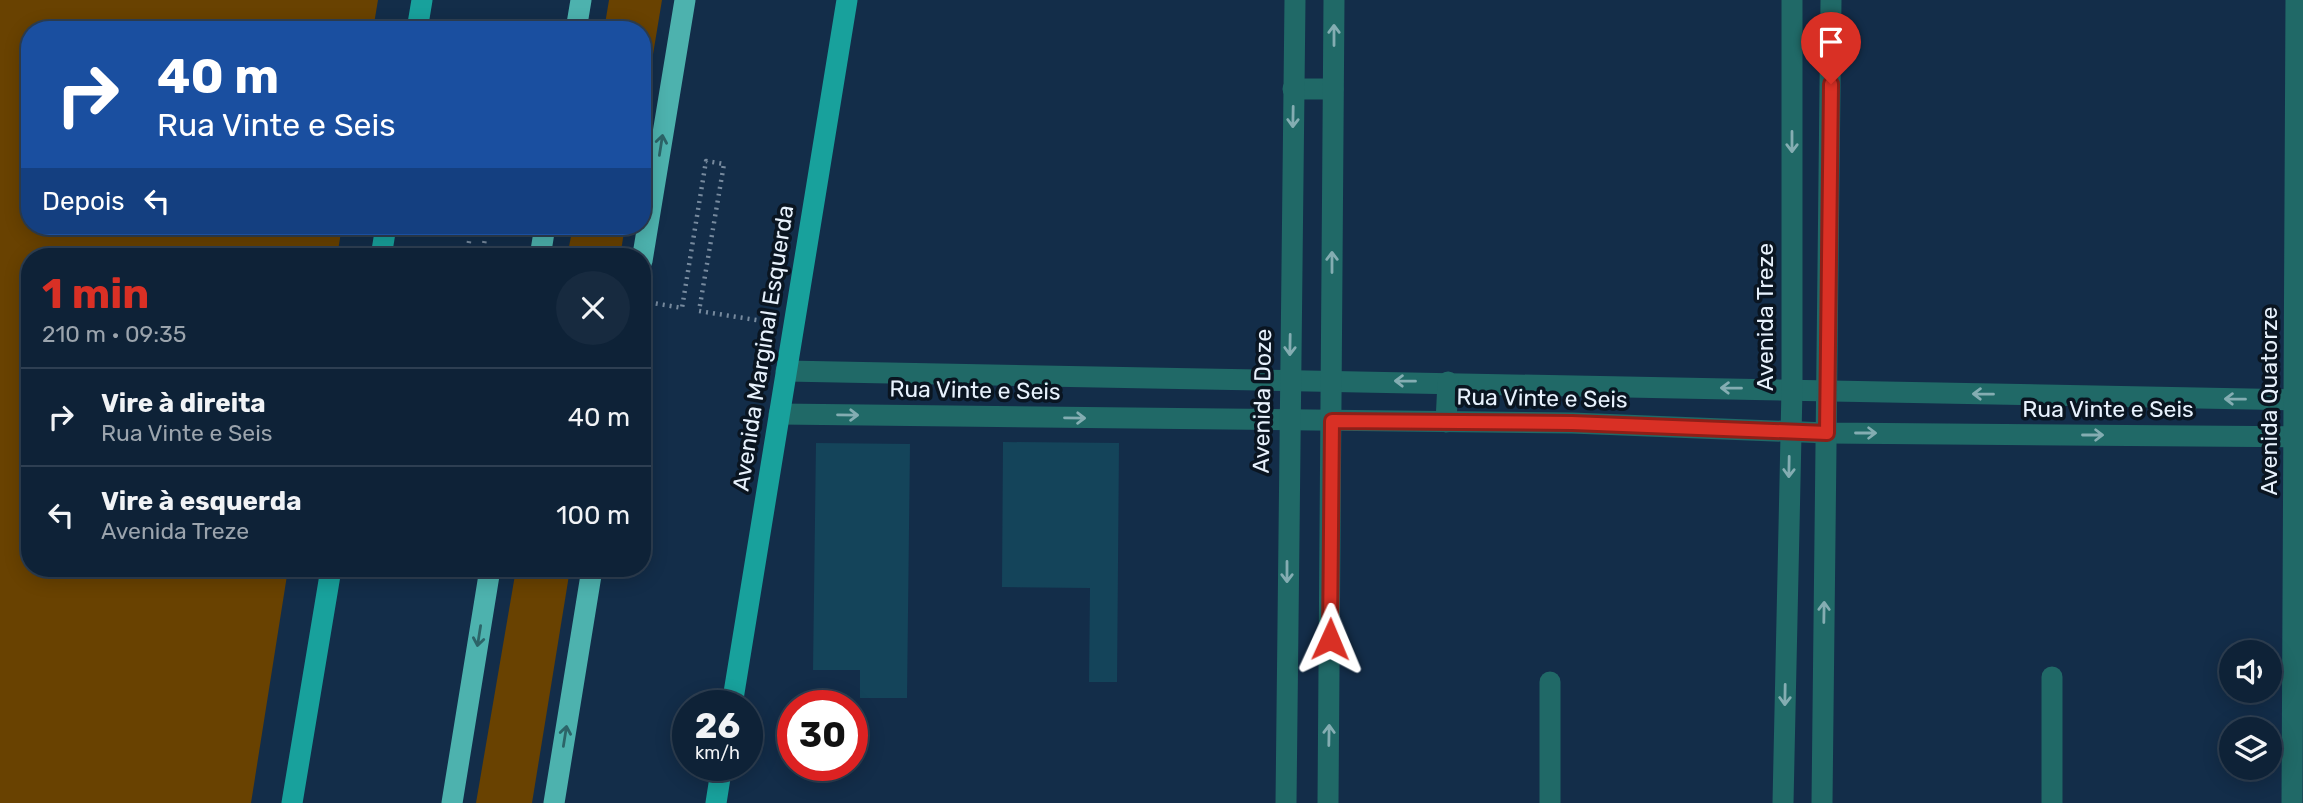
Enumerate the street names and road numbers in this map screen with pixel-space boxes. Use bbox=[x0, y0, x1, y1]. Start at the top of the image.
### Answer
street label: Avenida Marginal Esquerda bbox=[727, 203, 799, 493]
street label: Avenida Treze bbox=[1751, 243, 1779, 391]
street label: Avenida Quatorze bbox=[2255, 307, 2283, 495]
street label: Avenida Doze bbox=[1247, 328, 1277, 474]
street label: Rua Vinte e Seis bbox=[889, 375, 1061, 405]
street label: Rua Vinte e Seis bbox=[1456, 383, 1628, 413]
street label: Rua Vinte e Seis bbox=[2022, 395, 2194, 423]

